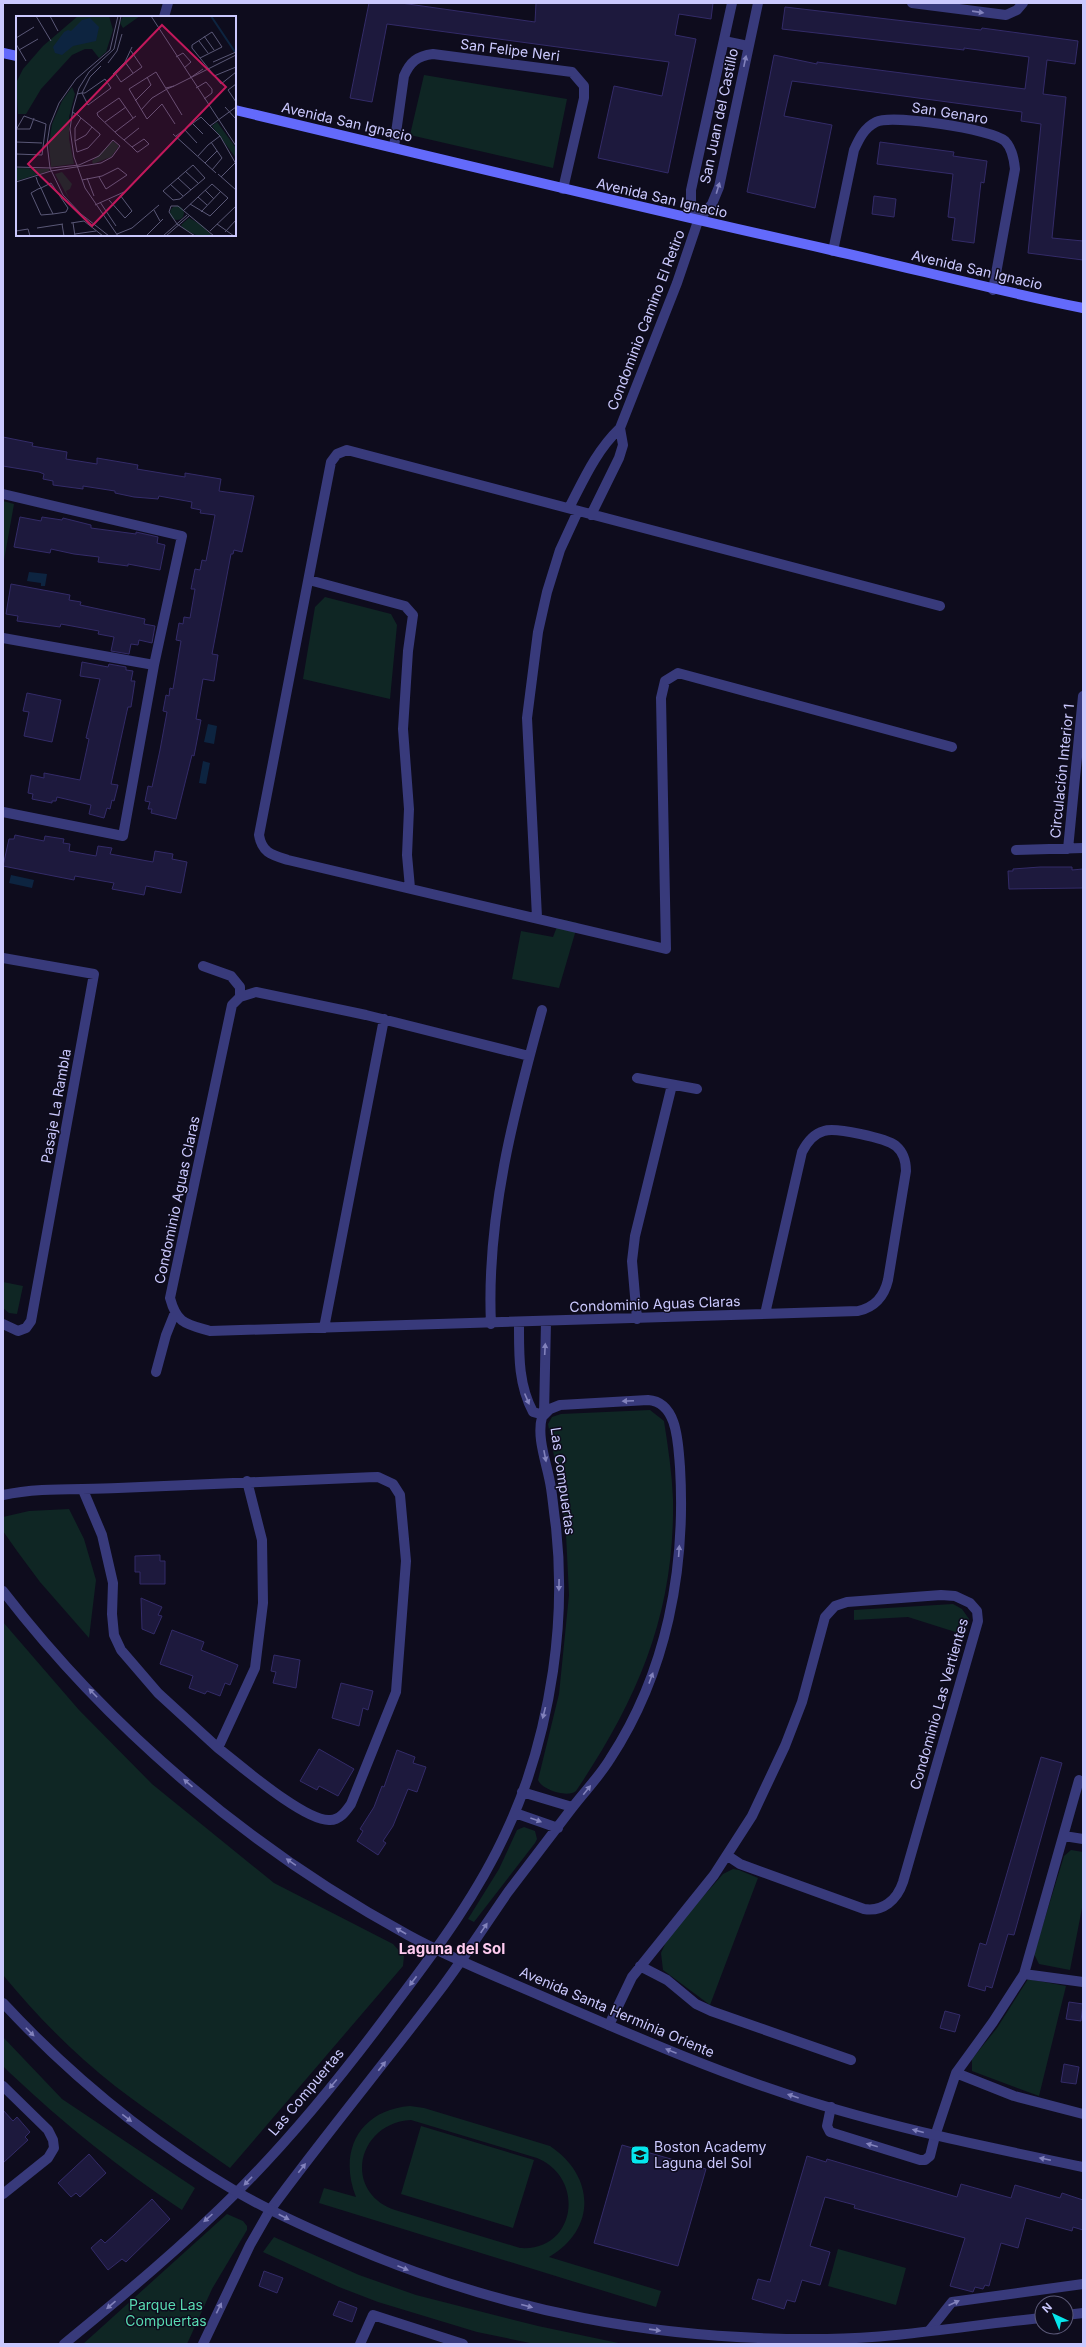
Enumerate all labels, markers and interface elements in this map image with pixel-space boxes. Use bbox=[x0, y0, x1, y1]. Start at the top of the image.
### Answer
one-way arrow bbox=[972, 9, 984, 15]
inset map bbox=[16, 16, 236, 236]
street label: San Felipe Neri bbox=[459, 35, 561, 64]
street label: San Juan del Castillo bbox=[696, 47, 741, 185]
one-way arrow bbox=[743, 55, 749, 68]
street label: Avenida San Ignacio bbox=[280, 98, 414, 145]
street label: San Genaro bbox=[911, 98, 990, 127]
street label: Avenida San Ignacio bbox=[595, 174, 729, 221]
one-way arrow bbox=[715, 182, 721, 194]
street label: Condominio Camino El Retiro bbox=[603, 227, 688, 412]
street label: Avenida San Ignacio bbox=[910, 246, 1044, 293]
street label: Circulación Interior 1 bbox=[1046, 703, 1077, 839]
street label: Pasaje La Rambla bbox=[37, 1047, 74, 1165]
street label: Condominio Aguas Claras bbox=[150, 1114, 203, 1285]
street label: Condominio Aguas Claras bbox=[569, 1292, 741, 1315]
one-way arrow bbox=[541, 1343, 548, 1355]
one-way arrow bbox=[524, 1394, 530, 1405]
one-way arrow bbox=[622, 1398, 634, 1405]
street label: Las Compuertas bbox=[548, 1426, 579, 1536]
one-way arrow bbox=[542, 1449, 548, 1462]
one-way arrow bbox=[676, 1545, 683, 1557]
one-way arrow bbox=[556, 1579, 562, 1592]
street label: Condominio Las Vertientes bbox=[906, 1616, 971, 1792]
one-way arrow bbox=[648, 1671, 654, 1683]
one-way arrow bbox=[88, 1688, 98, 1698]
one-way arrow bbox=[541, 1707, 547, 1720]
one-way arrow bbox=[182, 1778, 193, 1787]
one-way arrow bbox=[582, 1785, 591, 1795]
one-way arrow bbox=[531, 1818, 543, 1824]
one-way arrow bbox=[286, 1858, 296, 1866]
one-way arrow bbox=[480, 1922, 488, 1933]
one-way arrow bbox=[395, 1927, 407, 1934]
district label: Laguna del Sol bbox=[399, 1939, 505, 1958]
street label: Avenida Santa Herminia Oriente bbox=[517, 1963, 717, 2060]
one-way arrow bbox=[409, 1975, 417, 1986]
one-way arrow bbox=[25, 2027, 35, 2037]
street label: Las Compuertas bbox=[264, 2045, 347, 2139]
one-way arrow bbox=[664, 2047, 676, 2053]
one-way arrow bbox=[378, 2060, 387, 2071]
one-way arrow bbox=[329, 2078, 338, 2089]
one-way arrow bbox=[786, 2092, 798, 2098]
one-way arrow bbox=[122, 2114, 133, 2122]
one-way arrow bbox=[911, 2128, 924, 2134]
place label: Boston Academy Laguna del Sol bbox=[654, 2138, 766, 2171]
one-way arrow bbox=[866, 2142, 878, 2148]
school or university icon: Boston Academy Laguna del Sol bbox=[629, 2144, 651, 2166]
one-way arrow bbox=[1039, 2155, 1051, 2161]
one-way arrow bbox=[297, 2162, 306, 2173]
one-way arrow bbox=[243, 2176, 252, 2186]
one-way arrow bbox=[203, 2213, 213, 2223]
one-way arrow bbox=[278, 2214, 289, 2220]
one-way arrow bbox=[398, 2265, 409, 2271]
north arrow bbox=[1034, 2295, 1074, 2335]
park label: Parque Las Compuertas bbox=[125, 2296, 207, 2329]
one-way arrow bbox=[949, 2299, 961, 2305]
one-way arrow bbox=[106, 2300, 116, 2310]
text: N bbox=[1039, 2300, 1055, 2316]
one-way arrow bbox=[216, 2303, 222, 2314]
one-way arrow bbox=[521, 2304, 534, 2310]
one-way arrow bbox=[649, 2327, 661, 2333]

